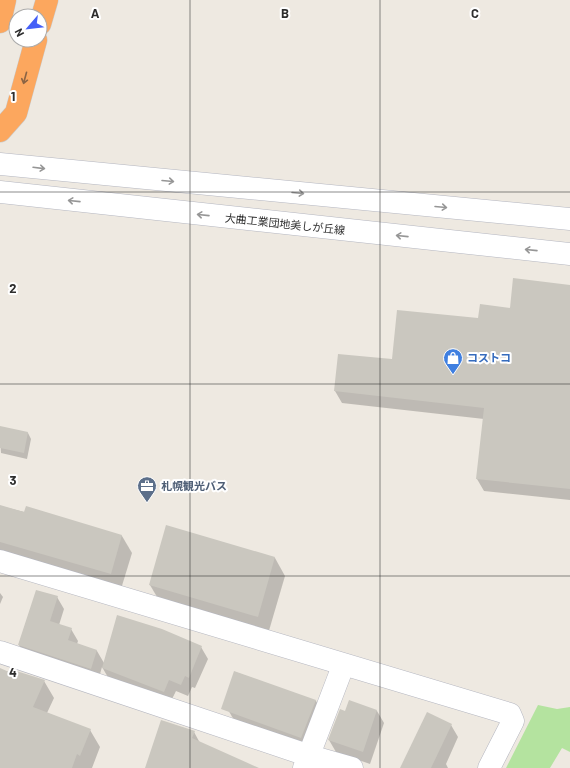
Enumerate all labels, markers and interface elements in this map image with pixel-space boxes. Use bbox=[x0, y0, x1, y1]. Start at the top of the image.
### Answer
text: A bbox=[91, 5, 100, 21]
text: B bbox=[281, 5, 289, 21]
text: C bbox=[471, 5, 479, 21]
north arrow bbox=[8, 8, 48, 48]
text: N bbox=[11, 27, 26, 39]
one-way arrow bbox=[21, 71, 29, 84]
text: 1 bbox=[11, 88, 15, 104]
one-way arrow bbox=[32, 165, 45, 172]
one-way arrow bbox=[161, 177, 174, 185]
one-way arrow bbox=[291, 189, 304, 197]
one-way arrow bbox=[68, 197, 81, 205]
one-way arrow bbox=[434, 203, 447, 210]
one-way arrow bbox=[197, 211, 210, 218]
street label: 大曲工業団地美しが丘線 bbox=[224, 211, 346, 236]
one-way arrow bbox=[396, 232, 409, 240]
one-way arrow bbox=[525, 246, 538, 254]
text: 2 bbox=[9, 280, 17, 296]
shop icon: コストコ bbox=[442, 347, 464, 375]
place label: コストコ bbox=[467, 351, 511, 364]
text: 3 bbox=[9, 472, 17, 488]
office icon: 札幌観光バス bbox=[136, 475, 158, 503]
place label: 札幌観光バス bbox=[161, 479, 227, 492]
text: 4 bbox=[9, 664, 17, 680]

